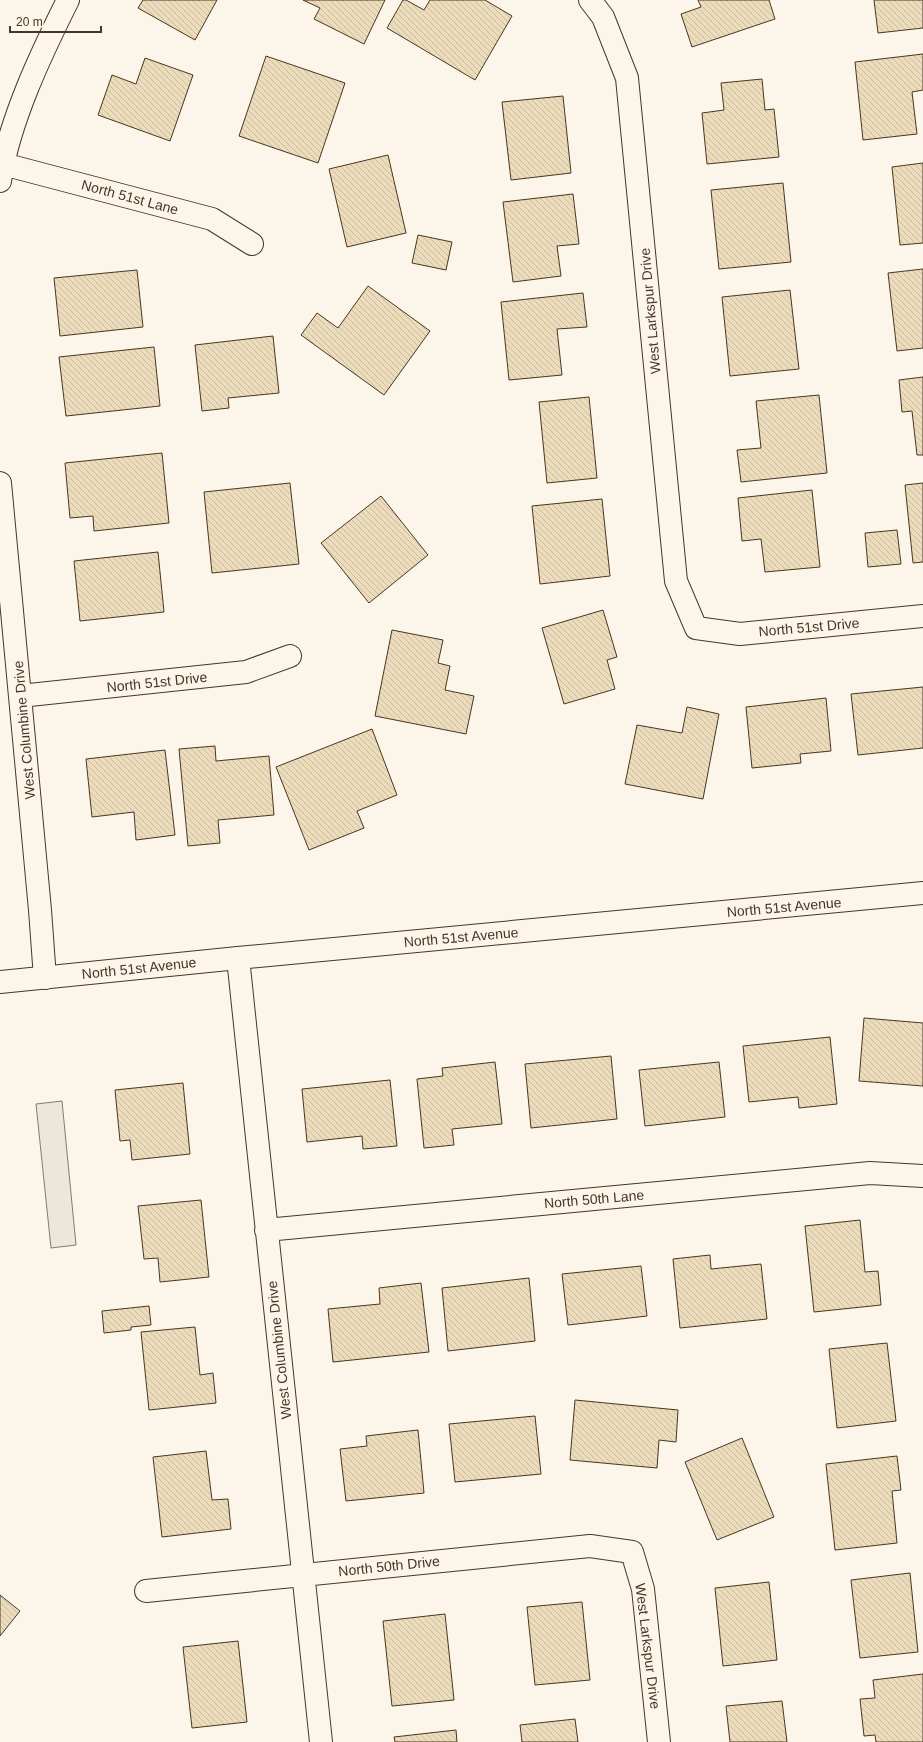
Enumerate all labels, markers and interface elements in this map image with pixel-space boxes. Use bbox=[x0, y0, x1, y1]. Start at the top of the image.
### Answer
scale bar bbox=[10, 8, 101, 34]
text: 20 m bbox=[16, 15, 43, 29]
street label: North 51st Lane bbox=[80, 176, 180, 218]
street label: West Larkspur Drive bbox=[636, 247, 663, 375]
street label: North 51st Drive bbox=[758, 615, 860, 639]
street label: West Columbine Drive bbox=[10, 660, 38, 800]
street label: North 51st Drive bbox=[106, 669, 208, 695]
street label: North 51st Avenue bbox=[726, 894, 842, 920]
street label: North 51st Avenue bbox=[403, 924, 519, 950]
street label: North 51st Avenue bbox=[81, 954, 197, 982]
street label: North 50th Lane bbox=[543, 1187, 645, 1211]
street label: West Columbine Drive bbox=[264, 1280, 294, 1420]
street label: North 50th Drive bbox=[337, 1553, 441, 1579]
street label: West Larkspur Drive bbox=[632, 1582, 664, 1710]

